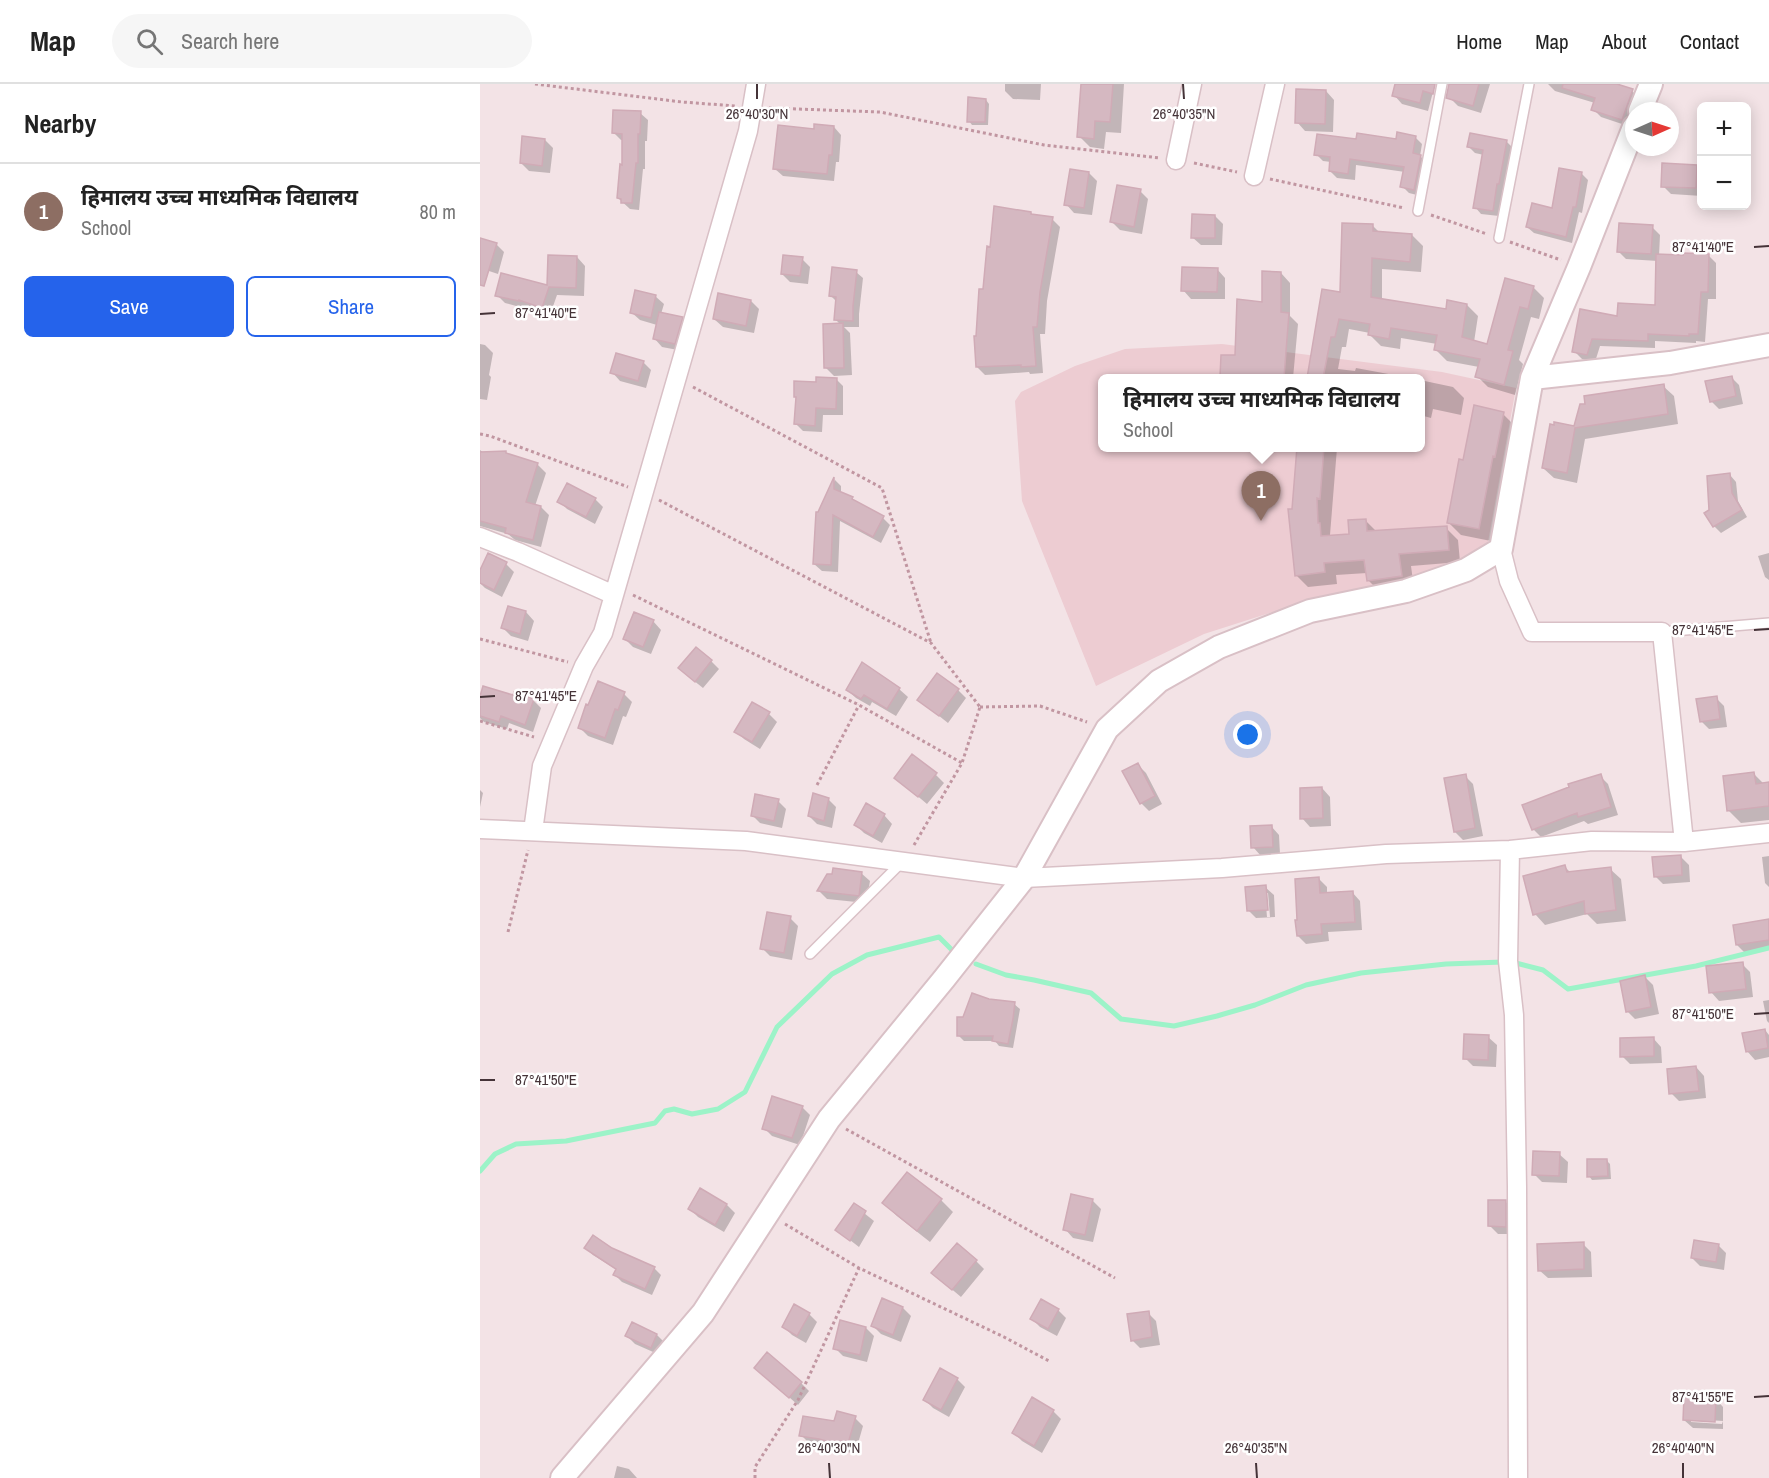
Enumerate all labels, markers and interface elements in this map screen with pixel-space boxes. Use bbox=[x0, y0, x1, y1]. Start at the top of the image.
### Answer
search box bbox=[112, 14, 532, 68]
text: Map bbox=[30, 22, 76, 60]
icon: search bbox=[133, 25, 166, 58]
text: Search here bbox=[181, 26, 279, 56]
text: Home bbox=[1456, 27, 1502, 56]
text: Map bbox=[1535, 27, 1569, 56]
text: About bbox=[1602, 27, 1647, 56]
text: Contact bbox=[1680, 27, 1739, 56]
north arrow bbox=[1625, 102, 1679, 156]
map controls bbox=[1697, 102, 1751, 210]
button: + bbox=[1697, 102, 1751, 156]
text: 26°40'30"N bbox=[726, 103, 788, 124]
text: 26°40'35"N bbox=[1153, 103, 1215, 124]
text: Nearby bbox=[24, 106, 96, 141]
button: − bbox=[1697, 156, 1751, 210]
text: हिमालय उच्च माध्यमिक विद्यालय bbox=[81, 182, 358, 212]
text: 1 bbox=[39, 198, 48, 225]
text: 80 m bbox=[420, 198, 456, 225]
text: School bbox=[81, 214, 131, 241]
text: 87°41'40"E bbox=[1672, 236, 1734, 257]
button: Save bbox=[24, 276, 234, 337]
button: Share bbox=[246, 276, 456, 337]
text: 87°41'40"E bbox=[515, 302, 577, 323]
popup bbox=[1098, 374, 1425, 452]
text: हिमालय उच्च माध्यमिक विद्यालय bbox=[1123, 384, 1400, 414]
text: School bbox=[1123, 416, 1173, 443]
pin: 1 bbox=[1242, 472, 1280, 521]
text: 87°41'45"E bbox=[1672, 619, 1734, 640]
text: 87°41'45"E bbox=[515, 685, 577, 706]
your location bbox=[1233, 720, 1262, 749]
text: 87°41'50"E bbox=[1672, 1003, 1734, 1024]
text: 87°41'50"E bbox=[515, 1069, 577, 1090]
text: 87°41'55"E bbox=[1672, 1386, 1734, 1407]
text: 26°40'30"N bbox=[798, 1437, 860, 1458]
text: 26°40'35"N bbox=[1225, 1437, 1287, 1458]
text: 26°40'40"N bbox=[1652, 1437, 1714, 1458]

